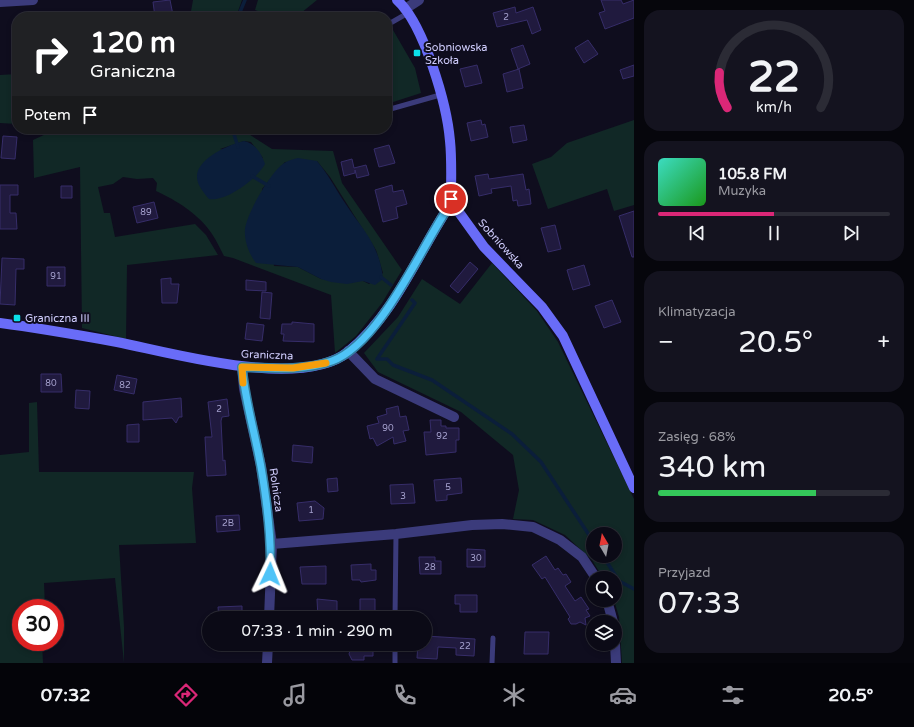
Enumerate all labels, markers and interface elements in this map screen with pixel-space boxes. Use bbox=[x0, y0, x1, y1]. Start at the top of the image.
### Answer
house number: 2 bbox=[503, 12, 509, 23]
text: 120 m bbox=[90, 26, 176, 60]
icon: right bbox=[24, 28, 76, 80]
place label: Sobniowska Szkoła bbox=[425, 41, 488, 67]
marker: Sobniowska Szkoła bbox=[412, 48, 422, 58]
text: 22 bbox=[748, 53, 800, 103]
text: Graniczna bbox=[90, 60, 176, 82]
text: km/h bbox=[756, 99, 792, 116]
icon: arrive bbox=[79, 104, 101, 126]
text: Potem bbox=[24, 106, 71, 124]
text: 105.8 FM bbox=[718, 165, 787, 183]
pin bbox=[434, 182, 468, 216]
text: Muzyka bbox=[718, 183, 766, 199]
icon: arrive bbox=[440, 188, 462, 210]
house number: 89 bbox=[140, 207, 152, 218]
street label: Sobniowska bbox=[475, 216, 527, 272]
icon: previous bbox=[686, 222, 708, 244]
icon: pause bbox=[763, 222, 785, 244]
icon: next bbox=[840, 222, 862, 244]
house number: 91 bbox=[50, 271, 62, 282]
text: Klimatyzacja bbox=[658, 304, 735, 320]
place label: Graniczna III bbox=[25, 312, 90, 325]
marker: Graniczna III bbox=[12, 313, 22, 323]
text: 20.5° bbox=[738, 324, 813, 361]
text: − bbox=[658, 329, 674, 355]
text: + bbox=[878, 329, 890, 355]
street label: Graniczna bbox=[241, 348, 293, 362]
house number: 80 bbox=[45, 378, 57, 389]
house number: 82 bbox=[119, 380, 131, 391]
house number: 2 bbox=[216, 404, 222, 415]
house number: 90 bbox=[382, 423, 394, 434]
text: Zasięg · 68% bbox=[658, 429, 736, 445]
house number: 92 bbox=[436, 431, 448, 442]
text: 340 km bbox=[658, 449, 766, 486]
street label: Rolnicza bbox=[266, 467, 286, 513]
house number: 5 bbox=[445, 482, 451, 493]
house number: 3 bbox=[400, 491, 406, 502]
house number: 1 bbox=[308, 505, 314, 516]
house number: 2B bbox=[222, 518, 234, 529]
north arrow bbox=[586, 527, 622, 563]
map controls bbox=[586, 527, 622, 651]
position arrow bbox=[249, 553, 291, 595]
house number: 30 bbox=[470, 553, 482, 564]
house number: 28 bbox=[424, 562, 436, 573]
text: Przyjazd bbox=[658, 565, 710, 581]
button: search bbox=[586, 571, 622, 607]
text: 07:33 bbox=[658, 585, 741, 622]
speed limit sign: 30 bbox=[12, 599, 64, 651]
button: layers bbox=[586, 615, 622, 651]
text: 07:33 · 1 min · 290 m bbox=[242, 622, 392, 640]
house number: 22 bbox=[459, 641, 471, 652]
icon: directions bbox=[172, 681, 200, 709]
icon: music bbox=[281, 681, 309, 709]
icon: phone bbox=[391, 681, 419, 709]
icon: climate bbox=[500, 681, 528, 709]
icon: car bbox=[609, 681, 637, 709]
icon: filters bbox=[719, 681, 747, 709]
text: 07:32 bbox=[41, 684, 91, 706]
text: 20.5° bbox=[828, 684, 873, 706]

